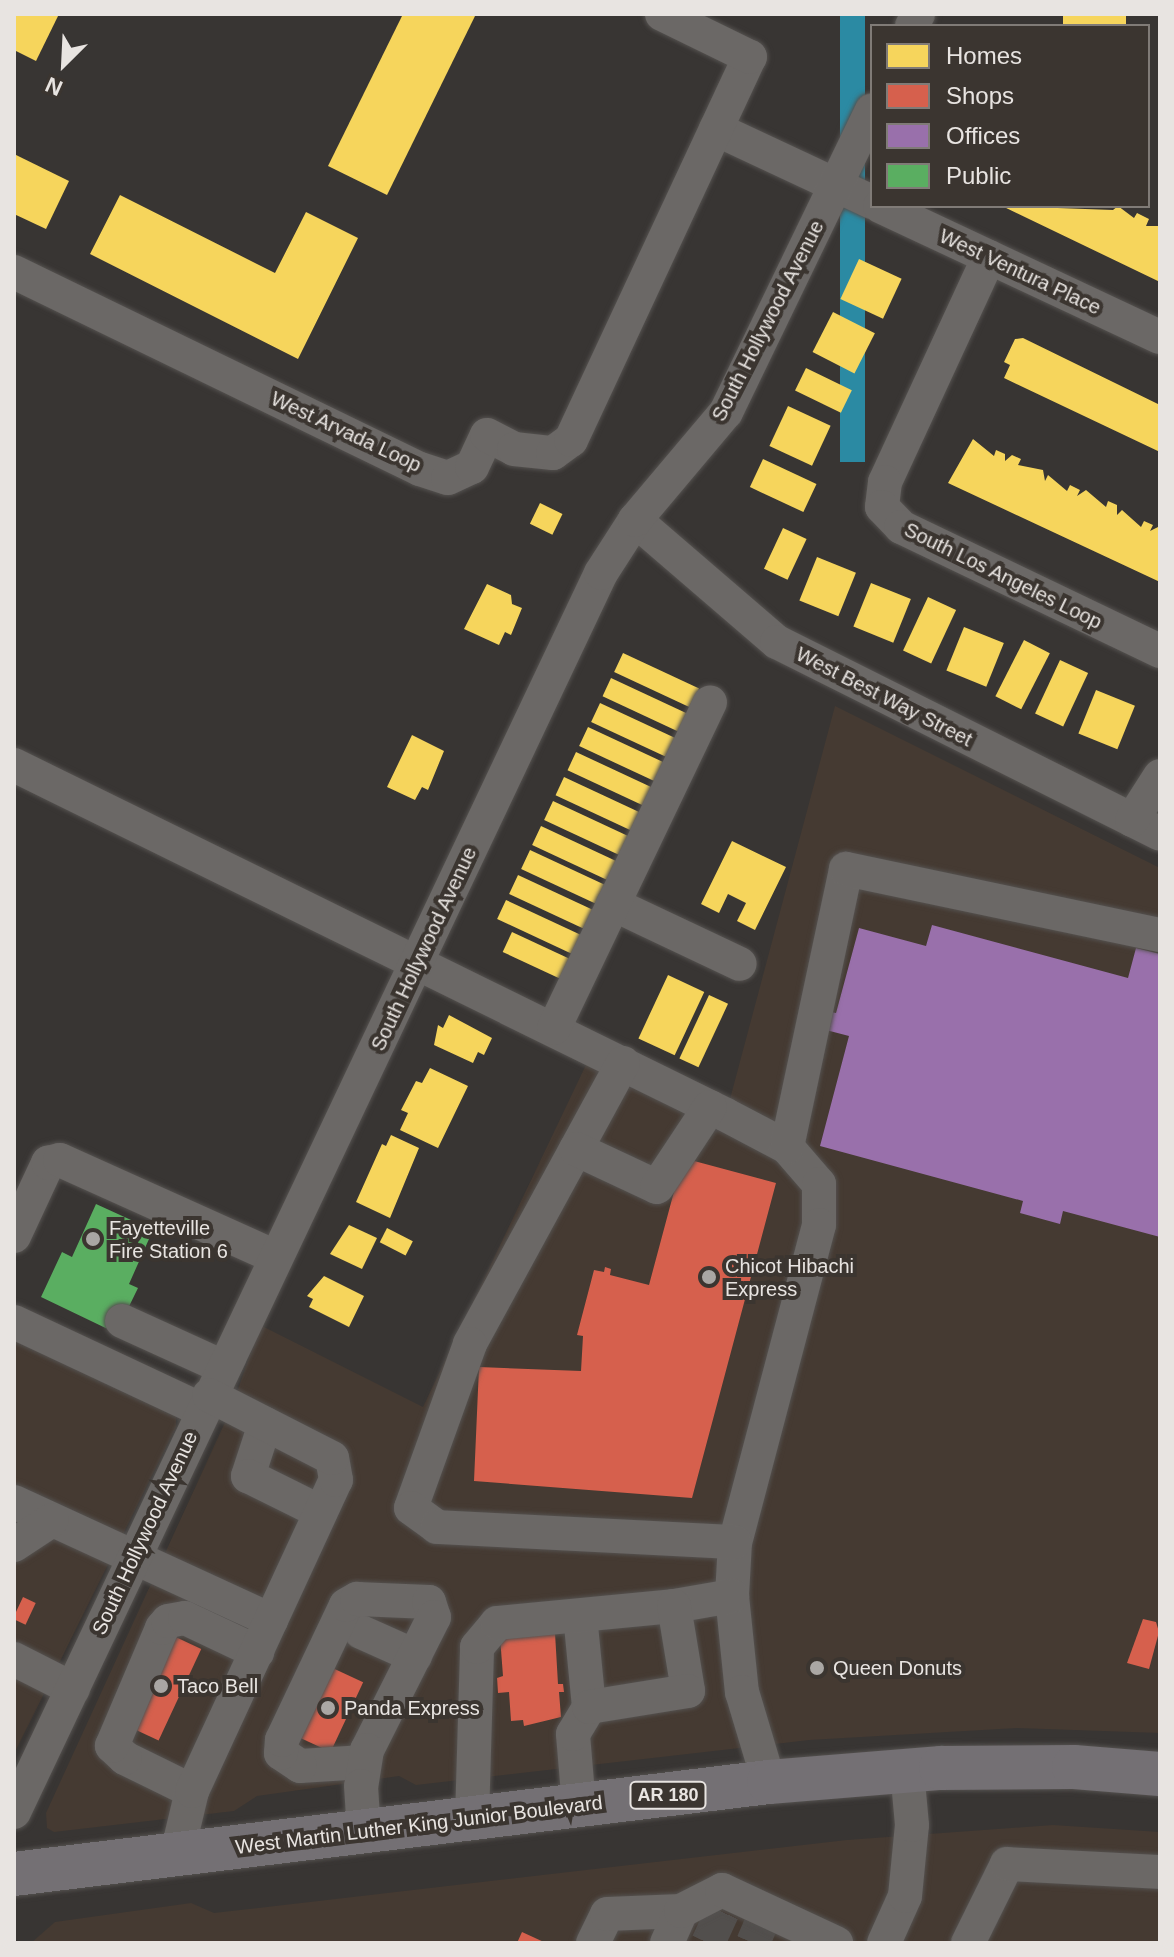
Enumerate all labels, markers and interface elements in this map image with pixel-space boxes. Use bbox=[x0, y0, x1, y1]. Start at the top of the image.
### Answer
north arrow bbox=[24, 24, 104, 104]
legend bbox=[870, 24, 1150, 208]
text: Homes bbox=[946, 42, 1022, 69]
text: N bbox=[42, 72, 66, 101]
text: Shops bbox=[946, 82, 1014, 109]
text: Offices bbox=[946, 122, 1020, 149]
text: Public bbox=[946, 162, 1011, 189]
street label: South Hollywood Avenue bbox=[707, 216, 829, 426]
street label: West Ventura Place bbox=[935, 224, 1105, 320]
street label: West Arvada Loop bbox=[267, 386, 425, 478]
street label: South Los Angeles Loop bbox=[900, 517, 1106, 635]
street label: West Best Way Street bbox=[792, 642, 976, 752]
street label: South Hollywood Avenue bbox=[366, 843, 482, 1055]
place label: Fayetteville Fire Station 6 bbox=[109, 1216, 228, 1263]
marker: Fayetteville Fire Station 6 bbox=[84, 1230, 102, 1248]
place label: Chicot Hibachi Express bbox=[725, 1254, 854, 1301]
marker: Chicot Hibachi Express bbox=[700, 1268, 718, 1286]
street label: South Hollywood Avenue bbox=[87, 1427, 203, 1639]
place label: Queen Donuts bbox=[833, 1656, 962, 1680]
marker: Queen Donuts bbox=[808, 1659, 826, 1677]
place label: Taco Bell bbox=[177, 1674, 258, 1698]
marker: Taco Bell bbox=[152, 1677, 170, 1695]
place label: Panda Express bbox=[344, 1696, 480, 1720]
marker: Panda Express bbox=[319, 1699, 337, 1717]
road number: AR 180 bbox=[628, 1781, 708, 1809]
street label: West Martin Luther King Junior Boulevard bbox=[234, 1791, 604, 1859]

